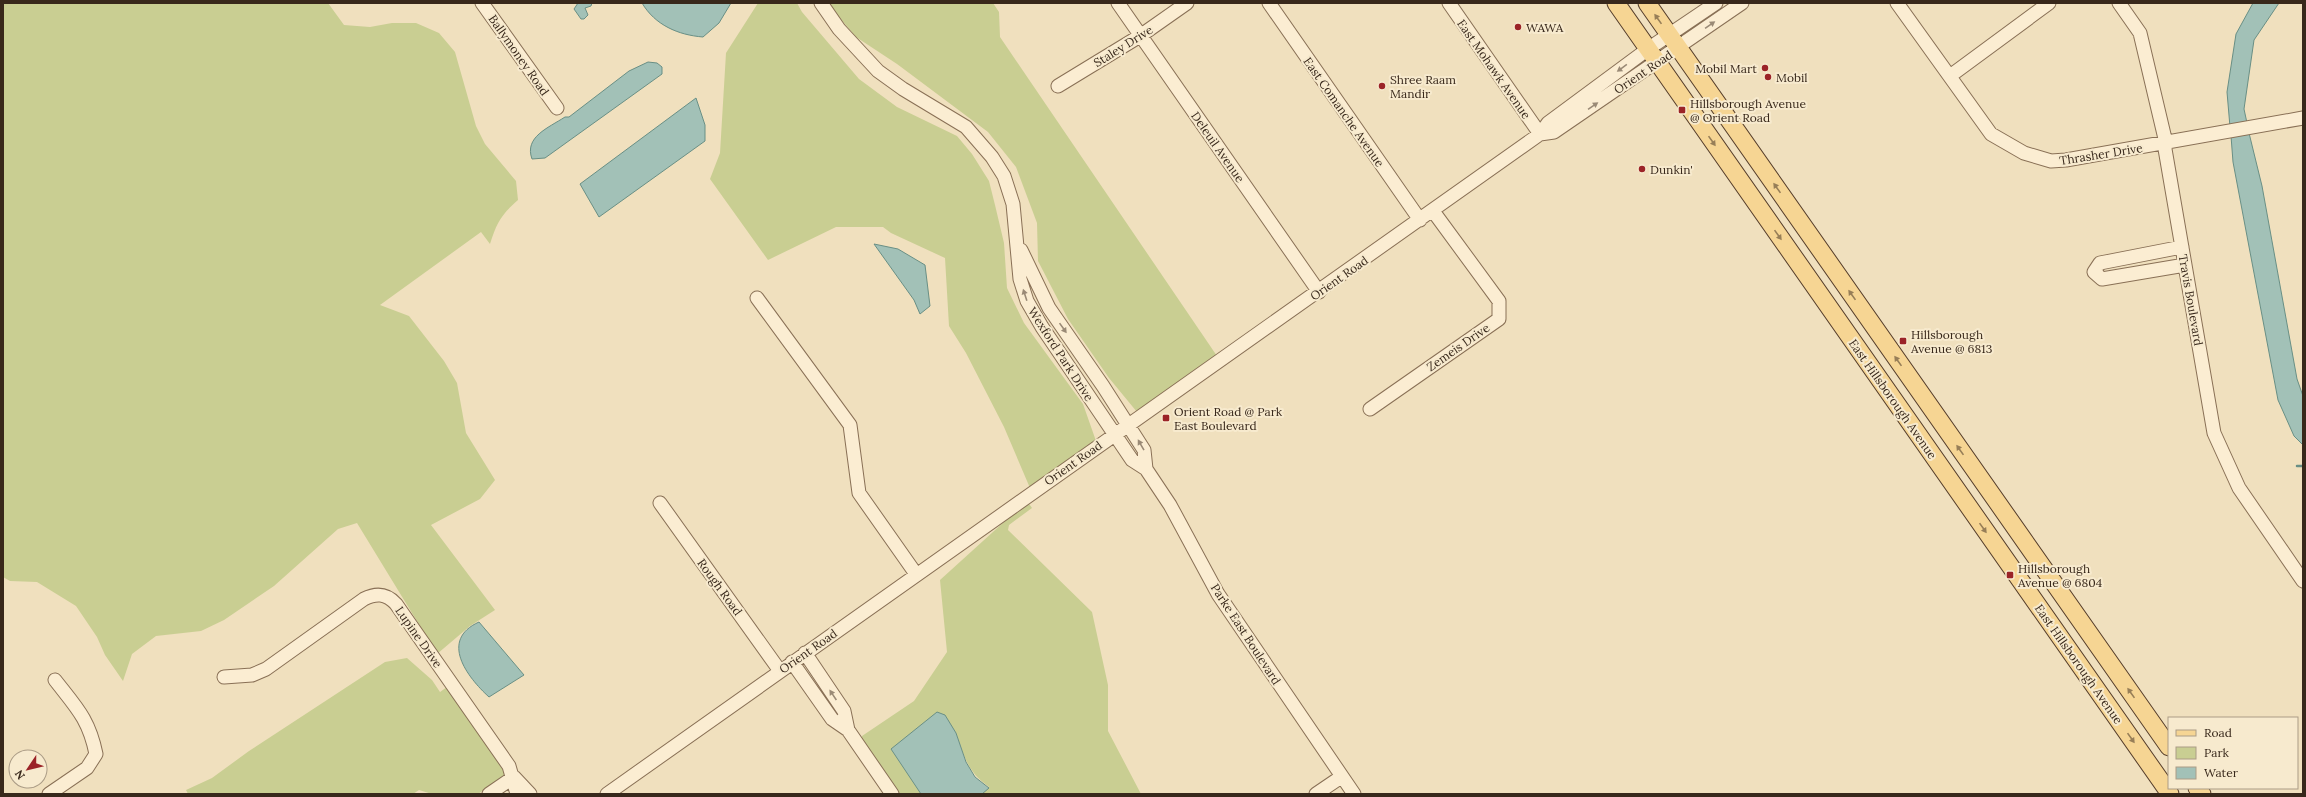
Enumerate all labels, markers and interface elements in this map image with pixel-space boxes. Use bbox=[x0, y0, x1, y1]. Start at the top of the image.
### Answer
street label: Ballymoney Road bbox=[486, 12, 552, 98]
one-way arrow bbox=[1654, 13, 1663, 24]
street label: East Mohawk Avenue bbox=[1454, 16, 1534, 122]
place label: WAWA bbox=[1526, 20, 1564, 35]
one-way arrow bbox=[1705, 21, 1715, 29]
street label: Staley Drive bbox=[1091, 22, 1156, 70]
marker: WAWA bbox=[1513, 22, 1523, 32]
street label: Orient Road bbox=[1611, 47, 1675, 97]
street label: East Comanche Avenue bbox=[1300, 54, 1388, 170]
place label: Mobil Mart bbox=[1695, 61, 1757, 76]
marker: Mobil Mart bbox=[1760, 63, 1770, 73]
one-way arrow bbox=[1617, 64, 1628, 72]
place label: Mobil bbox=[1776, 70, 1808, 85]
place label: Shree Raam Mandir bbox=[1390, 72, 1456, 101]
marker: Mobil bbox=[1763, 72, 1773, 82]
marker: Shree Raam Mandir bbox=[1377, 81, 1387, 91]
place label: Hillsborough Avenue @ Orient Road bbox=[1690, 96, 1807, 125]
one-way arrow bbox=[1587, 102, 1598, 110]
marker: Hillsborough Avenue @ Orient Road bbox=[1677, 105, 1687, 115]
street label: Deleuil Avenue bbox=[1188, 109, 1248, 186]
one-way arrow bbox=[1708, 135, 1716, 146]
street label: Thrasher Drive bbox=[2058, 140, 2144, 168]
place label: Dunkin' bbox=[1650, 162, 1693, 177]
marker: Dunkin' bbox=[1637, 164, 1647, 174]
one-way arrow bbox=[1773, 183, 1781, 193]
one-way arrow bbox=[1774, 230, 1782, 240]
street label: Orient Road bbox=[1307, 253, 1371, 303]
street label: Travis Boulevard bbox=[2176, 253, 2206, 347]
one-way arrow bbox=[1022, 289, 1028, 301]
one-way arrow bbox=[1848, 289, 1856, 300]
street label: Wexford Park Drive bbox=[1025, 304, 1097, 404]
street label: Zemeis Drive bbox=[1424, 320, 1493, 374]
one-way arrow bbox=[1059, 323, 1067, 334]
place label: Hillsborough Avenue @ 6813 bbox=[1910, 327, 1993, 356]
street label: East Hillsborough Avenue bbox=[1846, 336, 1940, 462]
marker: Hillsborough Avenue @ 6813 bbox=[1898, 336, 1908, 346]
one-way arrow bbox=[1894, 356, 1902, 366]
place label: Orient Road @ Park East Boulevard bbox=[1174, 404, 1283, 433]
marker: Orient Road @ Park East Boulevard bbox=[1161, 413, 1171, 423]
street label: Orient Road bbox=[1041, 438, 1105, 488]
one-way arrow bbox=[1137, 439, 1144, 451]
one-way arrow bbox=[1956, 444, 1964, 455]
one-way arrow bbox=[1979, 523, 1987, 534]
street label: Rough Road bbox=[694, 556, 746, 618]
place label: Hillsborough Avenue @ 6804 bbox=[2017, 561, 2103, 590]
marker: Hillsborough Avenue @ 6804 bbox=[2005, 570, 2015, 580]
street label: Parke East Boulevard bbox=[1208, 581, 1284, 687]
street label: East Hillsborough Avenue bbox=[2032, 601, 2126, 727]
street label: Lupine Drive bbox=[392, 603, 446, 671]
street label: Orient Road bbox=[776, 626, 840, 676]
one-way arrow bbox=[2127, 687, 2135, 698]
one-way arrow bbox=[829, 690, 837, 700]
legend bbox=[2168, 717, 2298, 789]
text: Road bbox=[2204, 725, 2232, 740]
one-way arrow bbox=[2127, 732, 2135, 743]
text: Park bbox=[2204, 745, 2230, 760]
north arrow bbox=[8, 749, 48, 789]
text: Water bbox=[2204, 765, 2239, 780]
text: N bbox=[11, 767, 28, 782]

